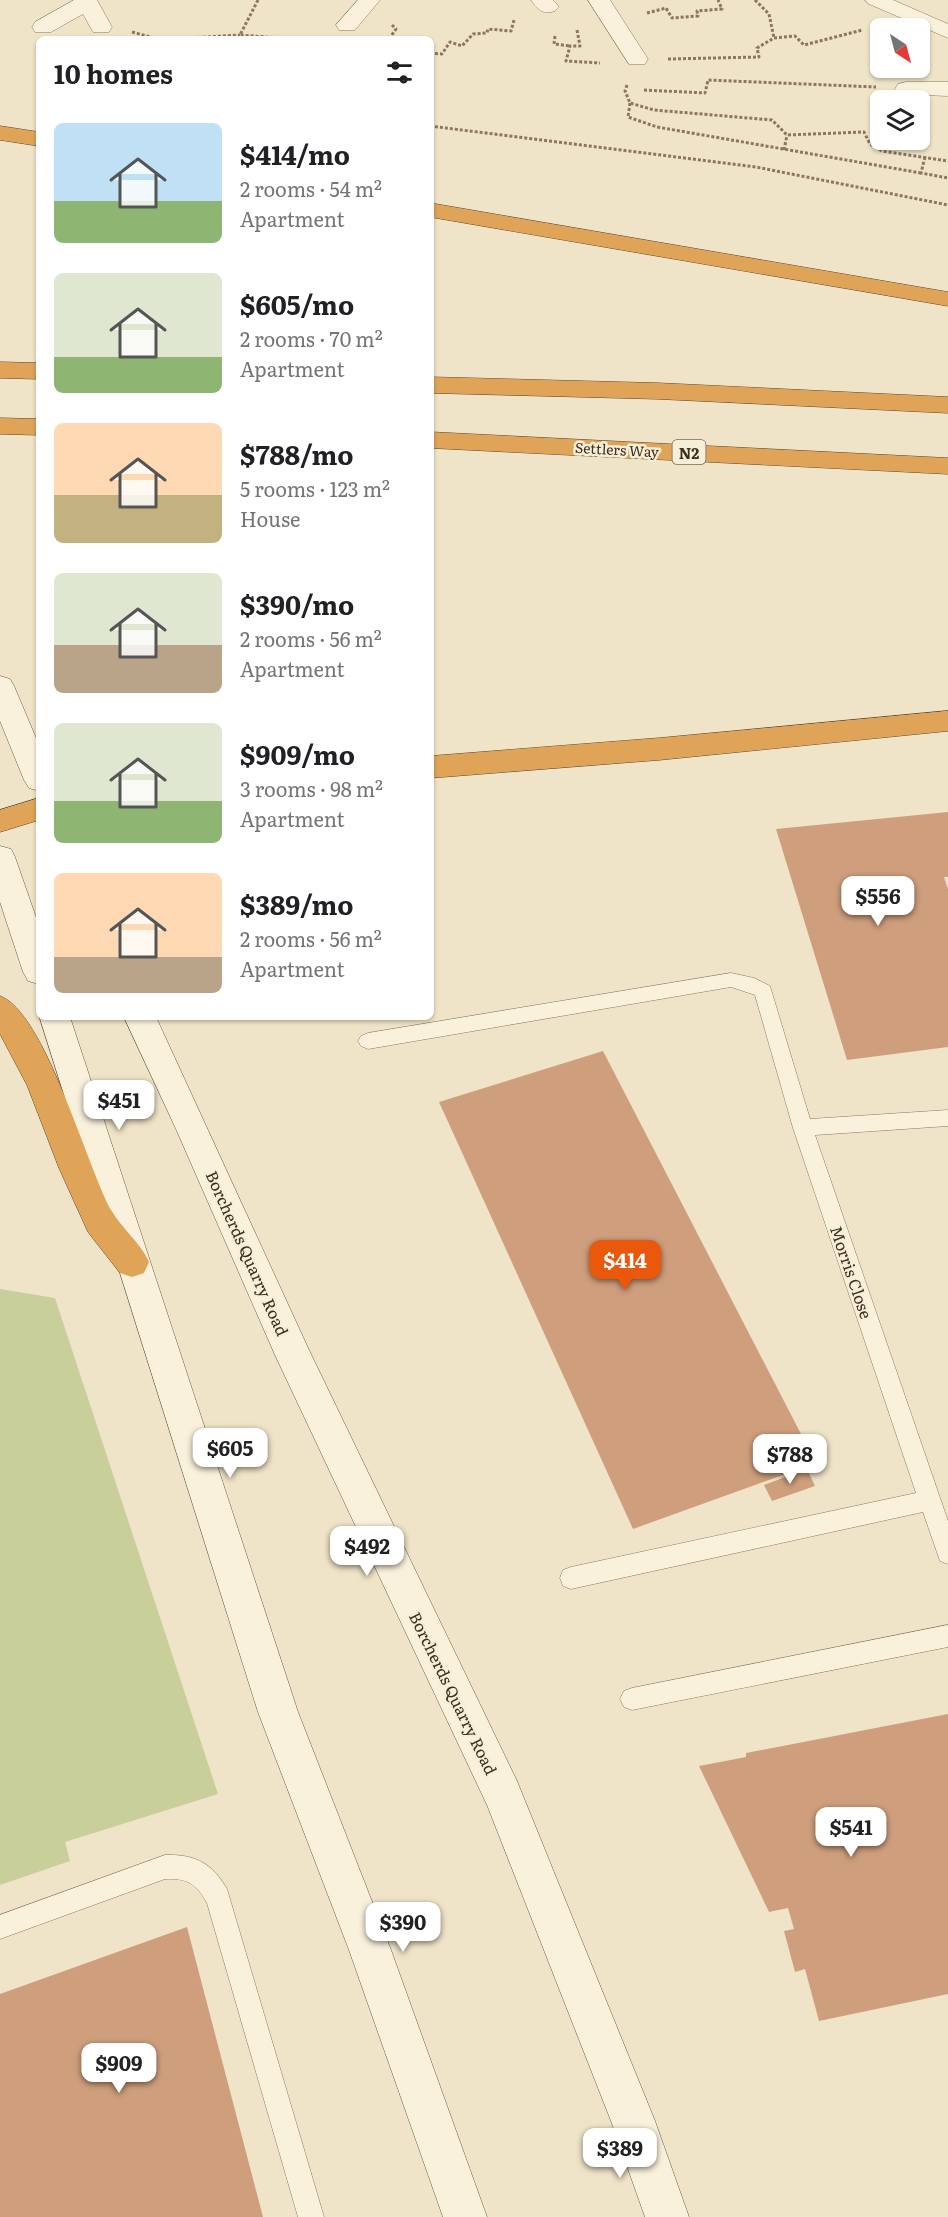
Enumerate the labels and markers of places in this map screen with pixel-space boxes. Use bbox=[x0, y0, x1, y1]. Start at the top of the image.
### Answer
pin: $556 bbox=[842, 876, 914, 927]
pin: $451 bbox=[83, 1080, 155, 1131]
pin: $414 bbox=[589, 1240, 661, 1291]
pin: $605 bbox=[194, 1428, 266, 1479]
pin: $788 bbox=[754, 1434, 826, 1485]
pin: $492 bbox=[331, 1526, 403, 1577]
pin: $541 bbox=[815, 1807, 887, 1858]
pin: $390 bbox=[367, 1902, 439, 1953]
pin: $909 bbox=[83, 2043, 155, 2094]
pin: $389 bbox=[584, 2128, 656, 2179]

